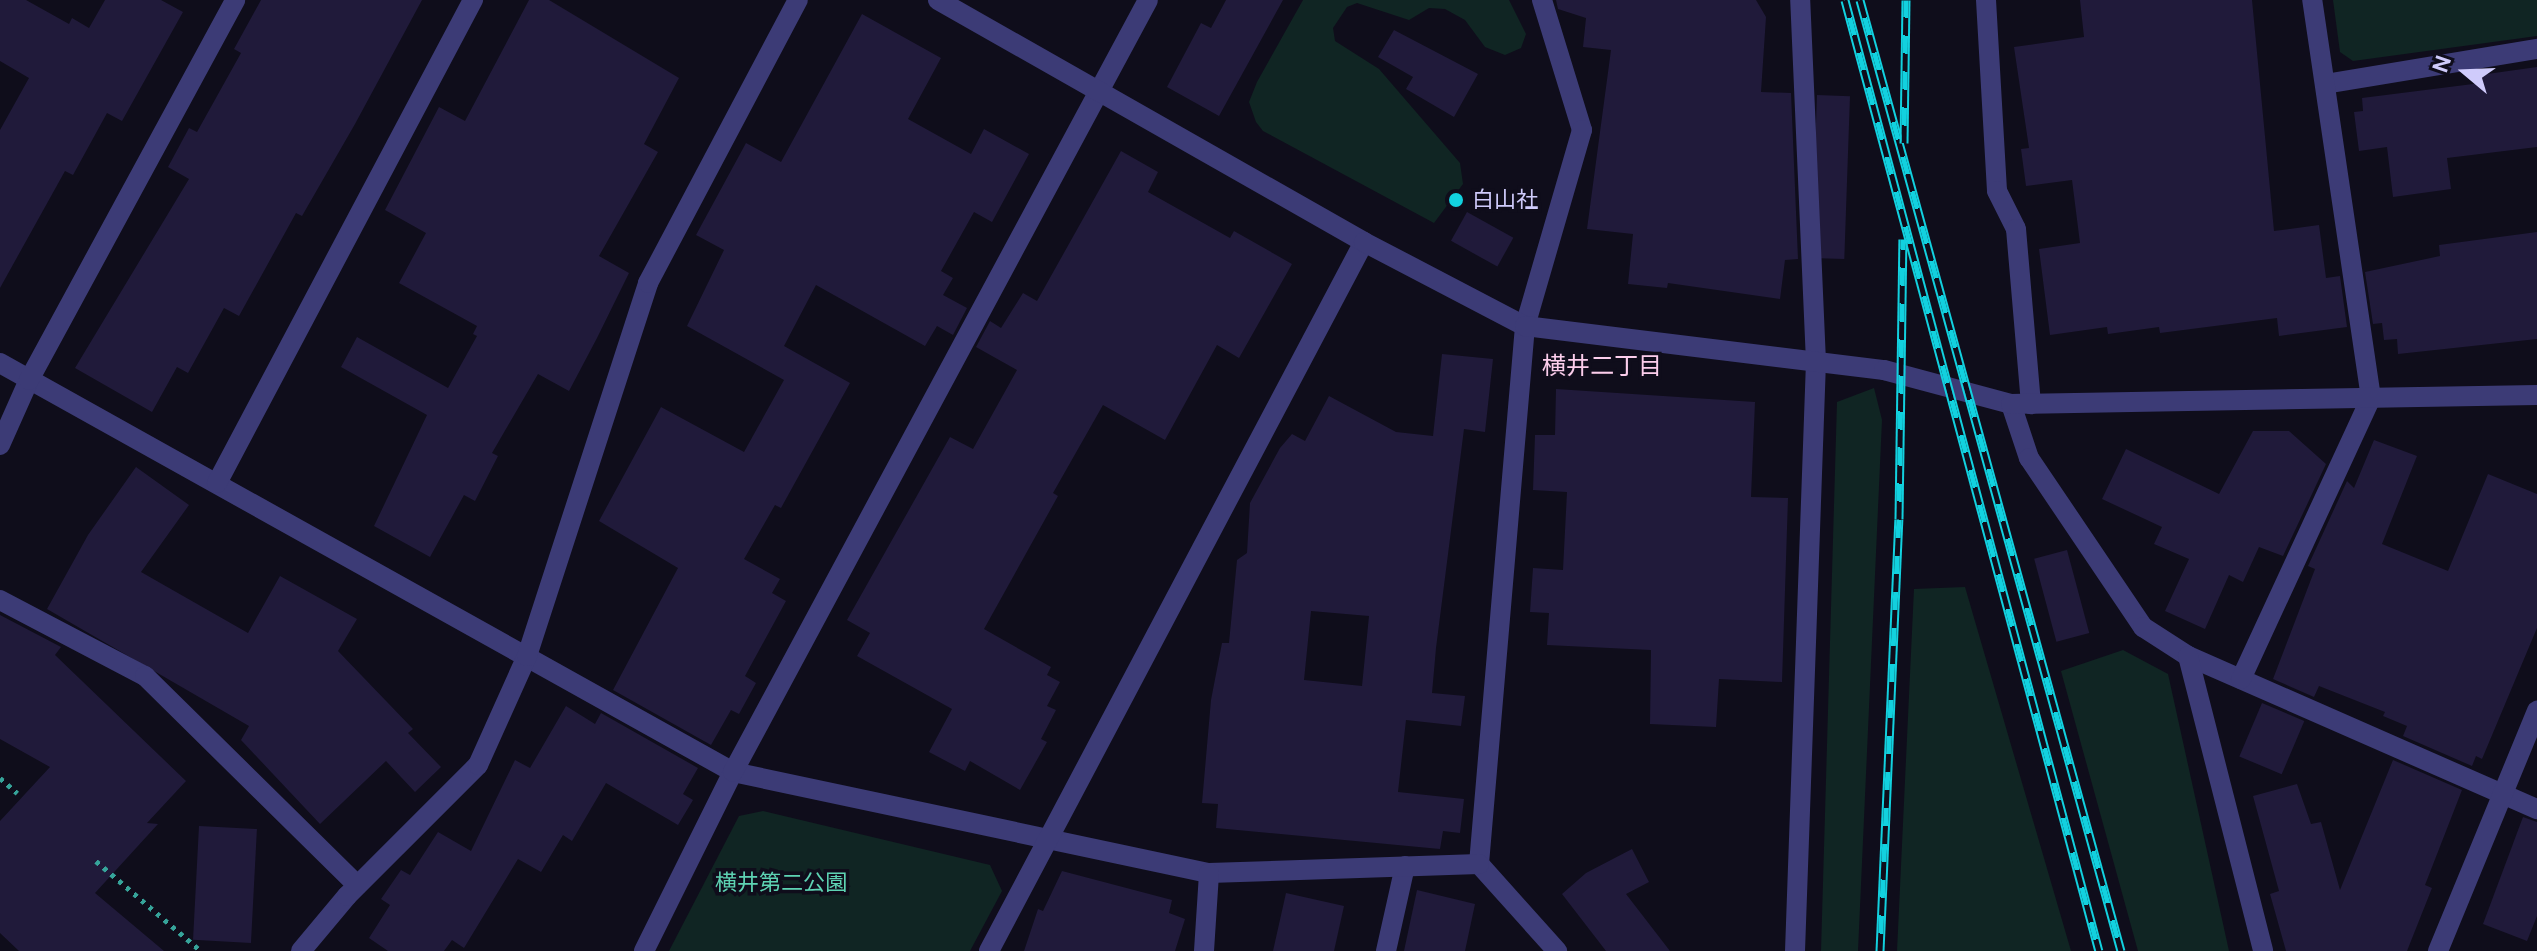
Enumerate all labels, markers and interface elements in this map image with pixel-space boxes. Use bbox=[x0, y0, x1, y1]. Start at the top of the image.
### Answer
north arrow bbox=[2425, 32, 2505, 112]
text: N bbox=[2426, 52, 2458, 76]
place label: 白山社 bbox=[1472, 187, 1538, 213]
marker: 白山社 bbox=[1447, 191, 1465, 209]
district label: 横井二丁目 bbox=[1542, 352, 1662, 380]
park label: 横井第二公園 bbox=[715, 870, 847, 896]

